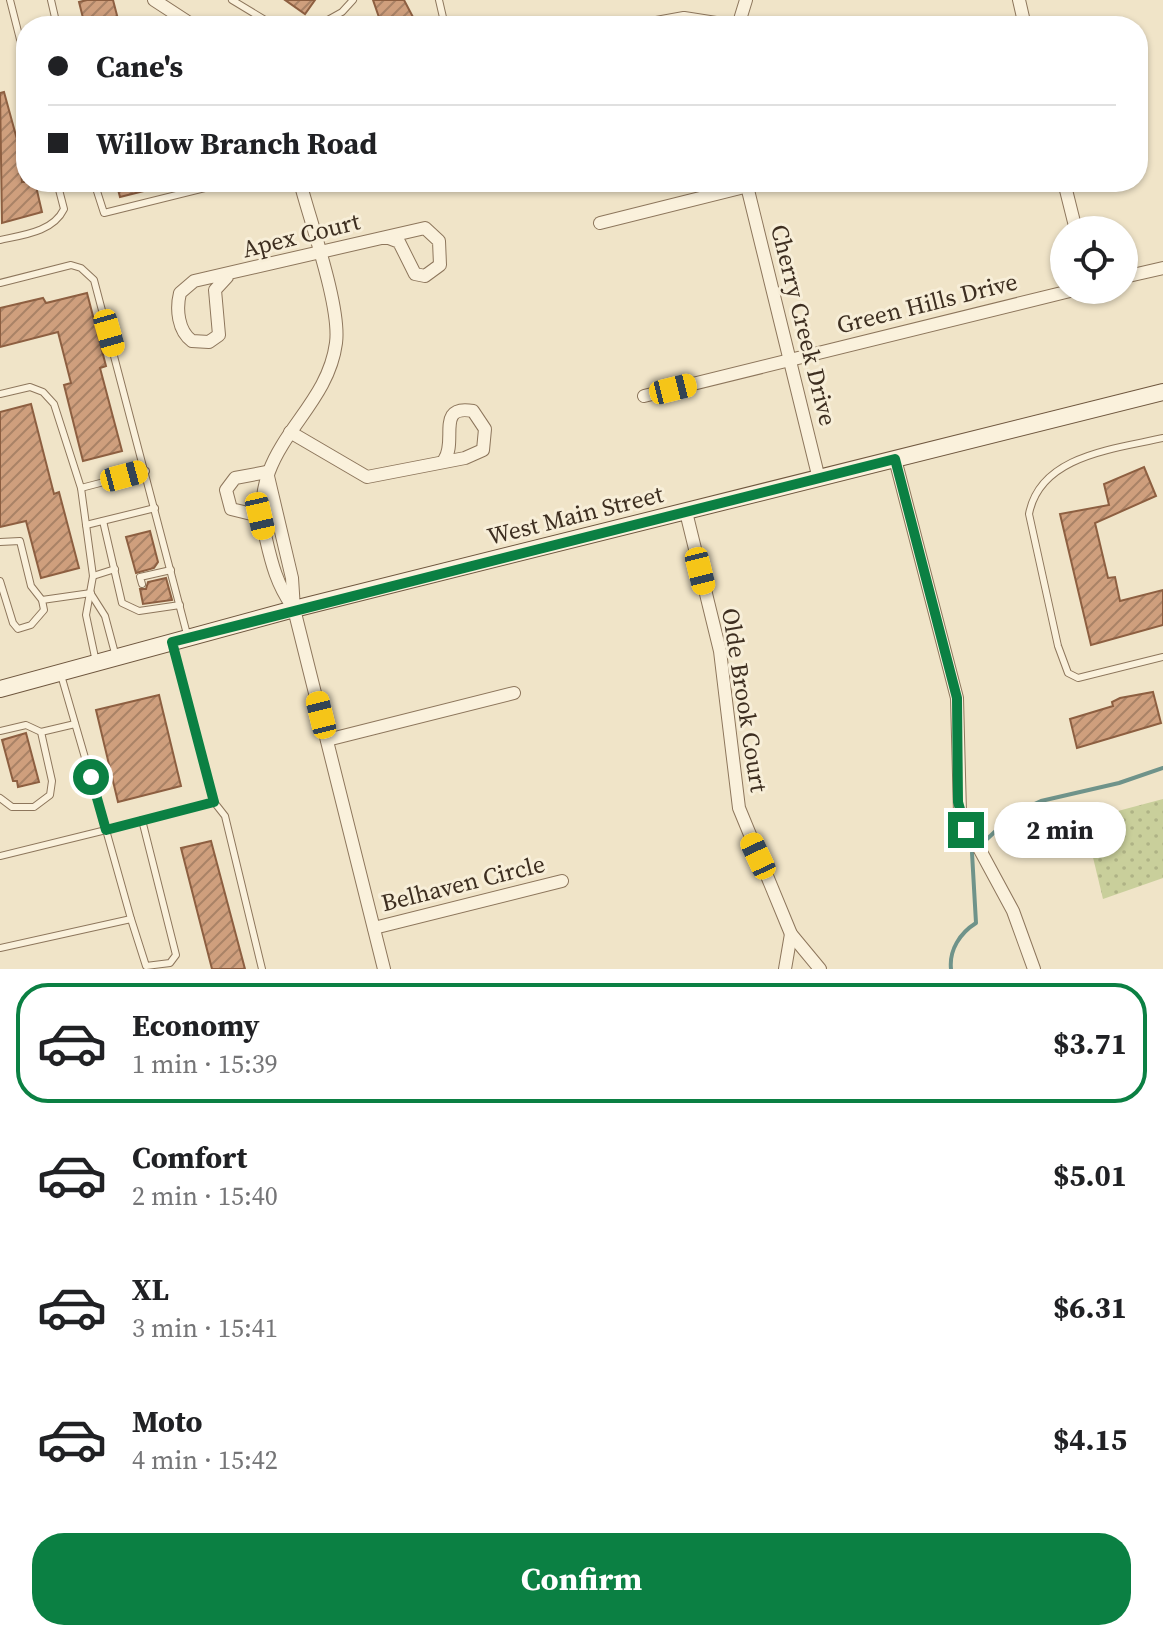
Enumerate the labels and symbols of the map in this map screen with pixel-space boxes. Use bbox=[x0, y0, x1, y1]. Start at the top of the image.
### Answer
street label: Apex Court bbox=[239, 204, 363, 266]
street label: Cherry Creek Drive bbox=[763, 221, 845, 429]
street label: Green Hills Drive bbox=[833, 265, 1021, 341]
car bbox=[91, 307, 127, 359]
car bbox=[647, 372, 699, 406]
car bbox=[98, 458, 150, 494]
street label: West Main Street bbox=[484, 477, 667, 553]
car bbox=[243, 490, 277, 542]
car bbox=[683, 545, 717, 597]
street label: Olde Brook Court bbox=[714, 606, 776, 795]
car bbox=[304, 689, 338, 741]
route start bbox=[73, 759, 109, 795]
callout: 2 min bbox=[994, 802, 1126, 858]
route end bbox=[948, 812, 984, 848]
car bbox=[737, 829, 779, 883]
street label: Belhaven Circle bbox=[378, 847, 548, 919]

